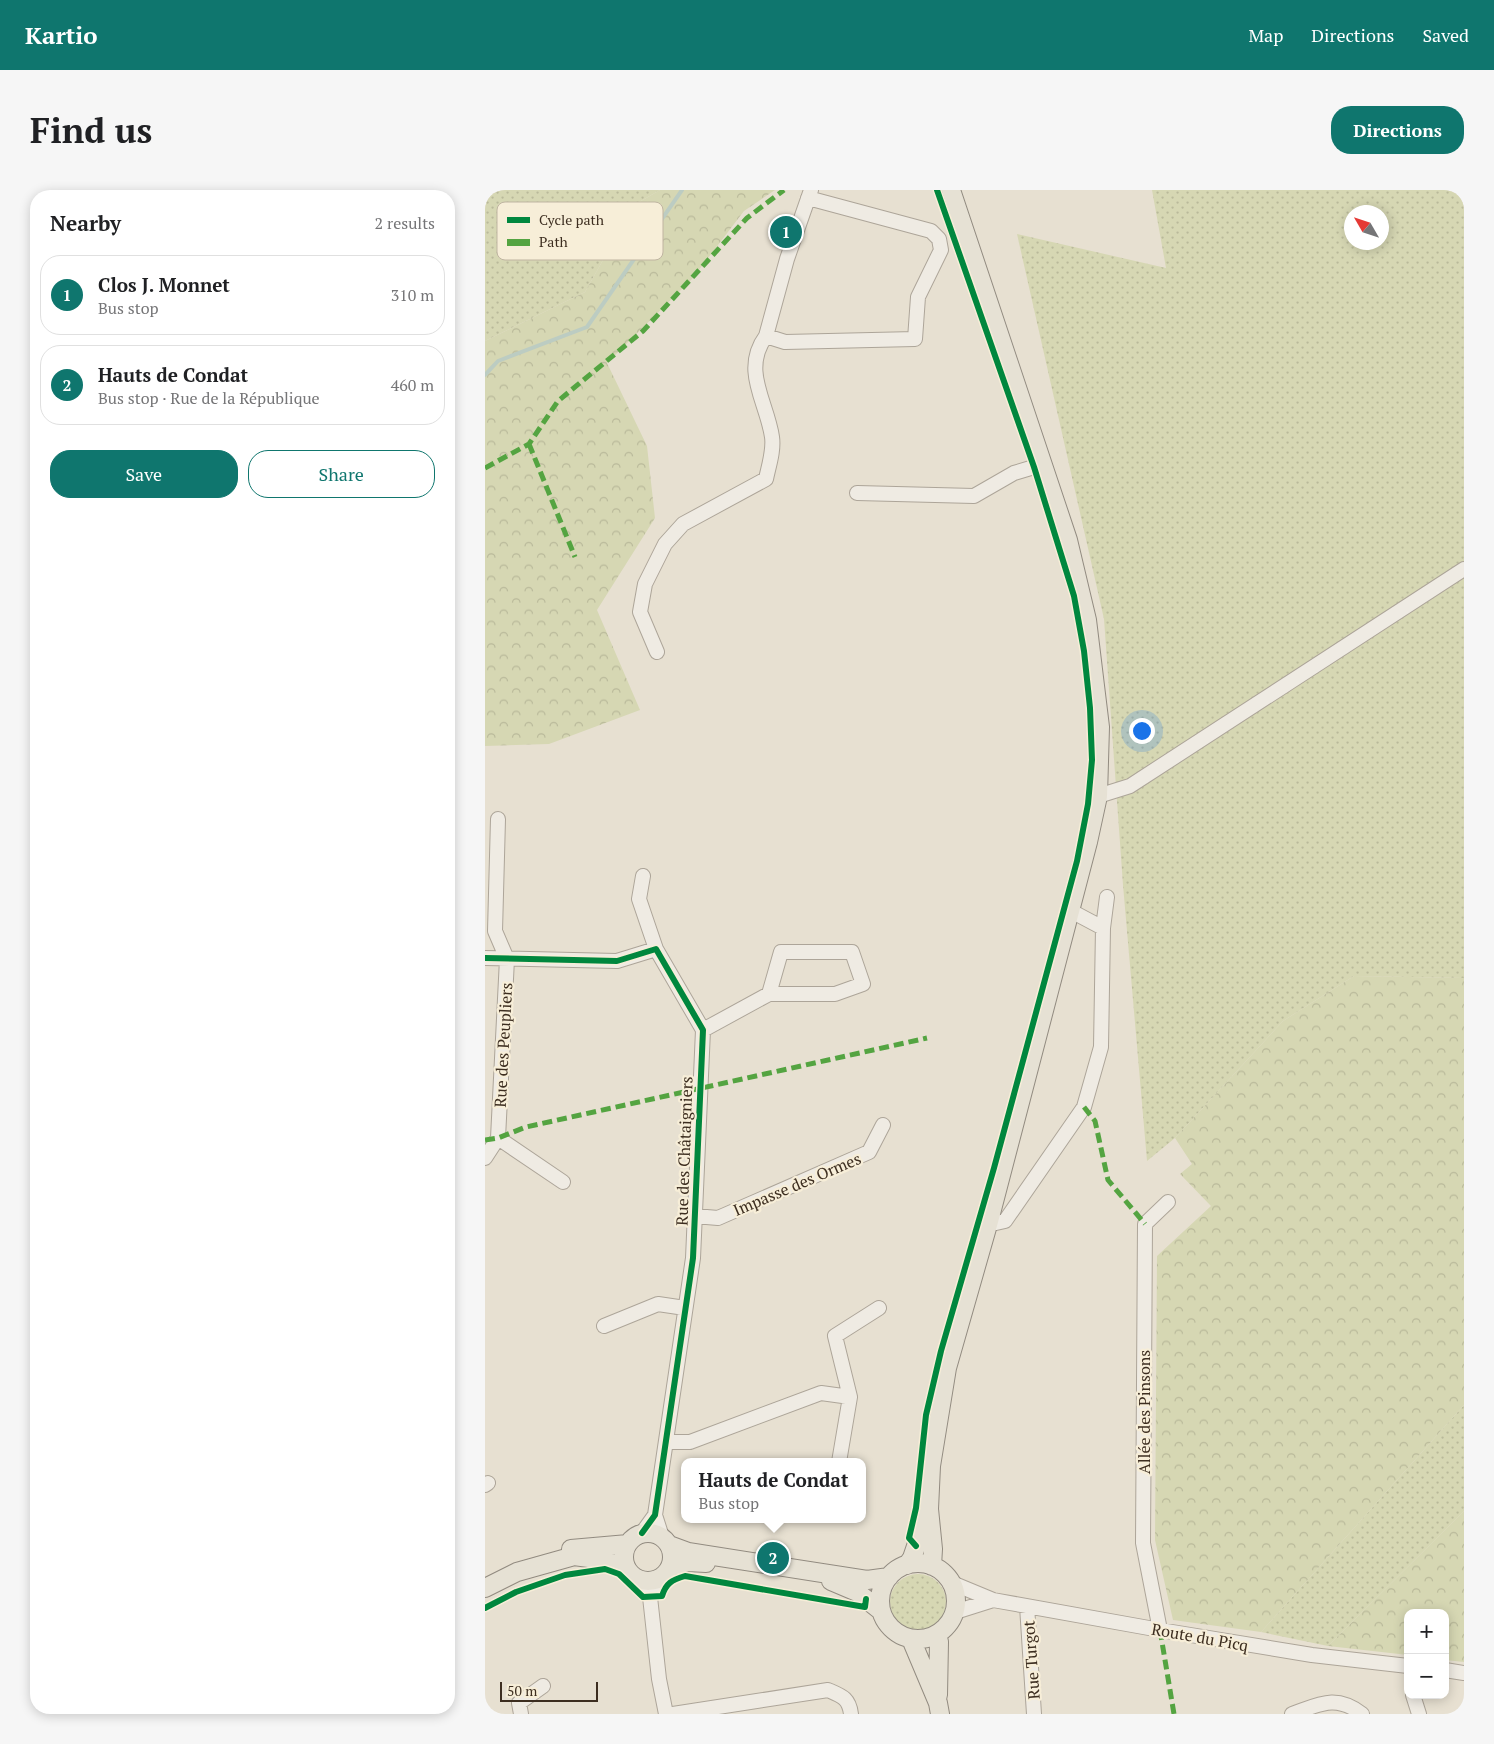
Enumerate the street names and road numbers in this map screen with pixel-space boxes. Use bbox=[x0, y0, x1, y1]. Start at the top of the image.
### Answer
street label: Rue des Peupliers bbox=[489, 982, 517, 1108]
street label: Rue des Châtaigniers bbox=[670, 1076, 698, 1226]
street label: Impasse des Ormes bbox=[730, 1147, 864, 1221]
street label: Allée des Pinsons bbox=[1133, 1350, 1155, 1474]
street label: Route du Picq bbox=[1150, 1618, 1250, 1656]
street label: Rue Turgot bbox=[1017, 1620, 1045, 1700]

